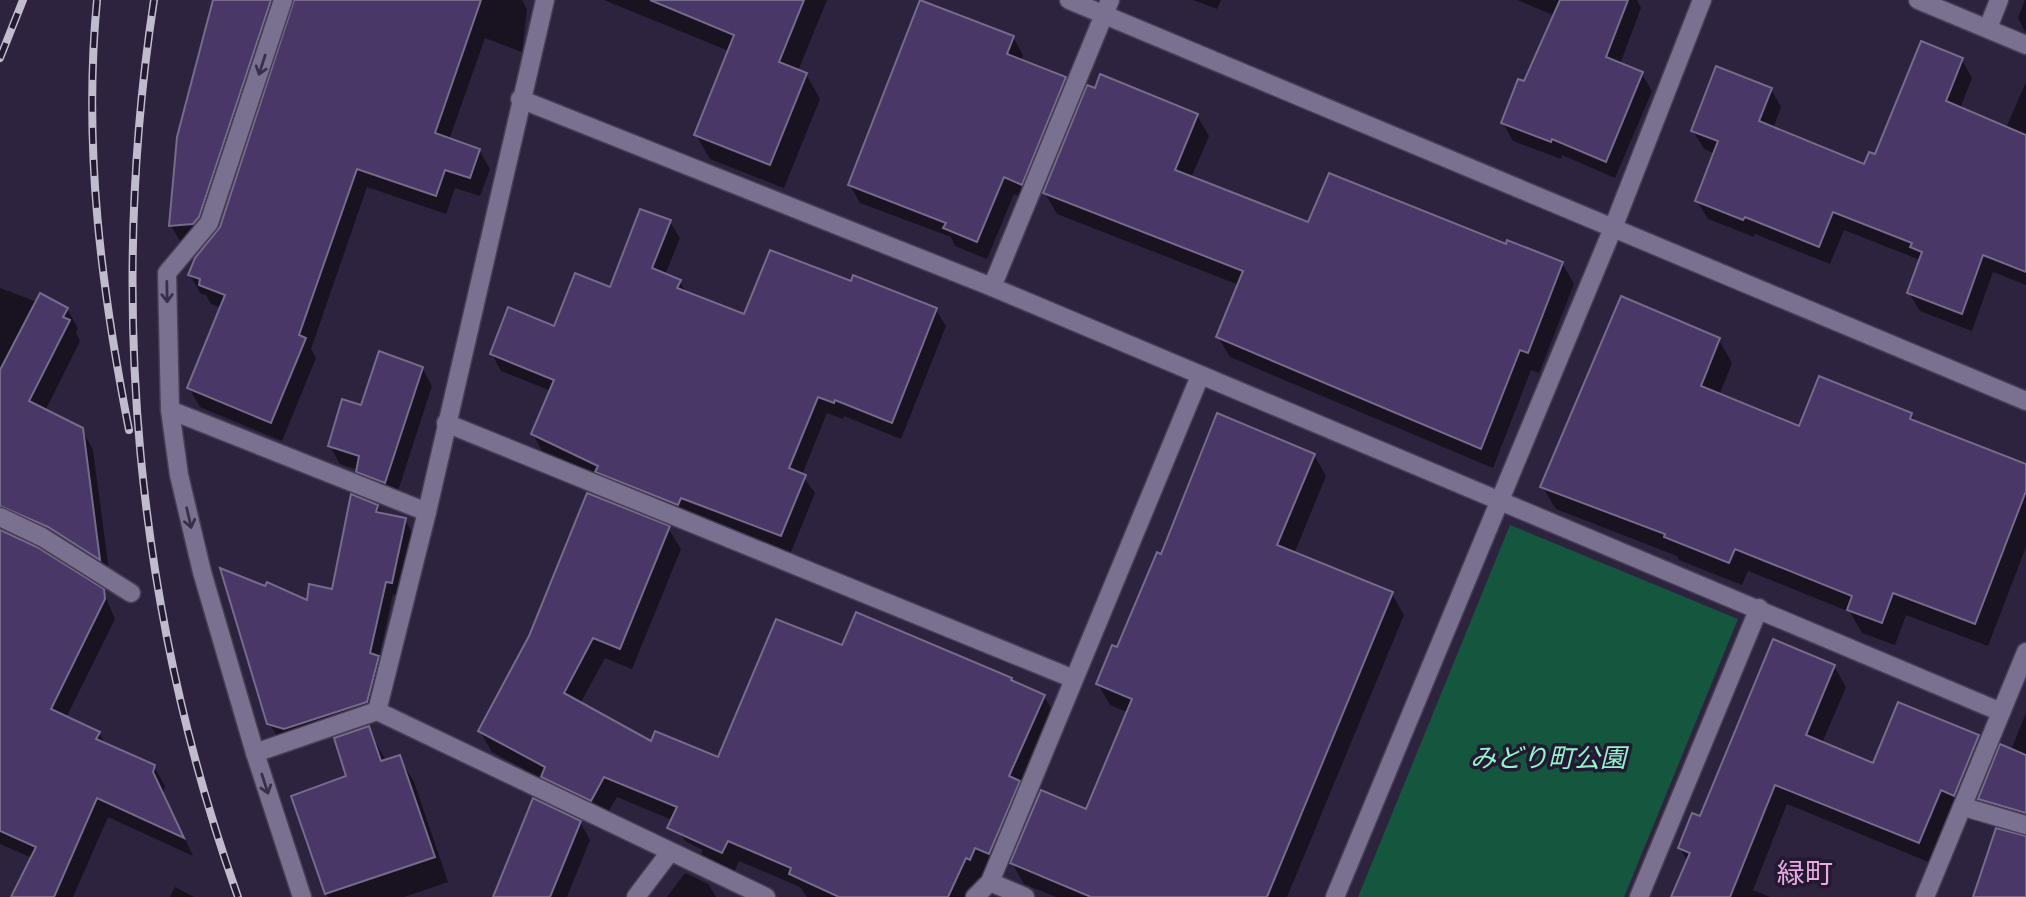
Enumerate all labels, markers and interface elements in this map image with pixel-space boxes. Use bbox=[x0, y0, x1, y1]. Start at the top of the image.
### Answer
one-way arrow bbox=[254, 53, 267, 75]
one-way arrow bbox=[160, 281, 174, 304]
one-way arrow bbox=[183, 506, 197, 529]
park label: みどり町公園 bbox=[1470, 739, 1630, 779]
one-way arrow bbox=[259, 773, 272, 795]
district label: 緑町 bbox=[1777, 853, 1833, 896]

